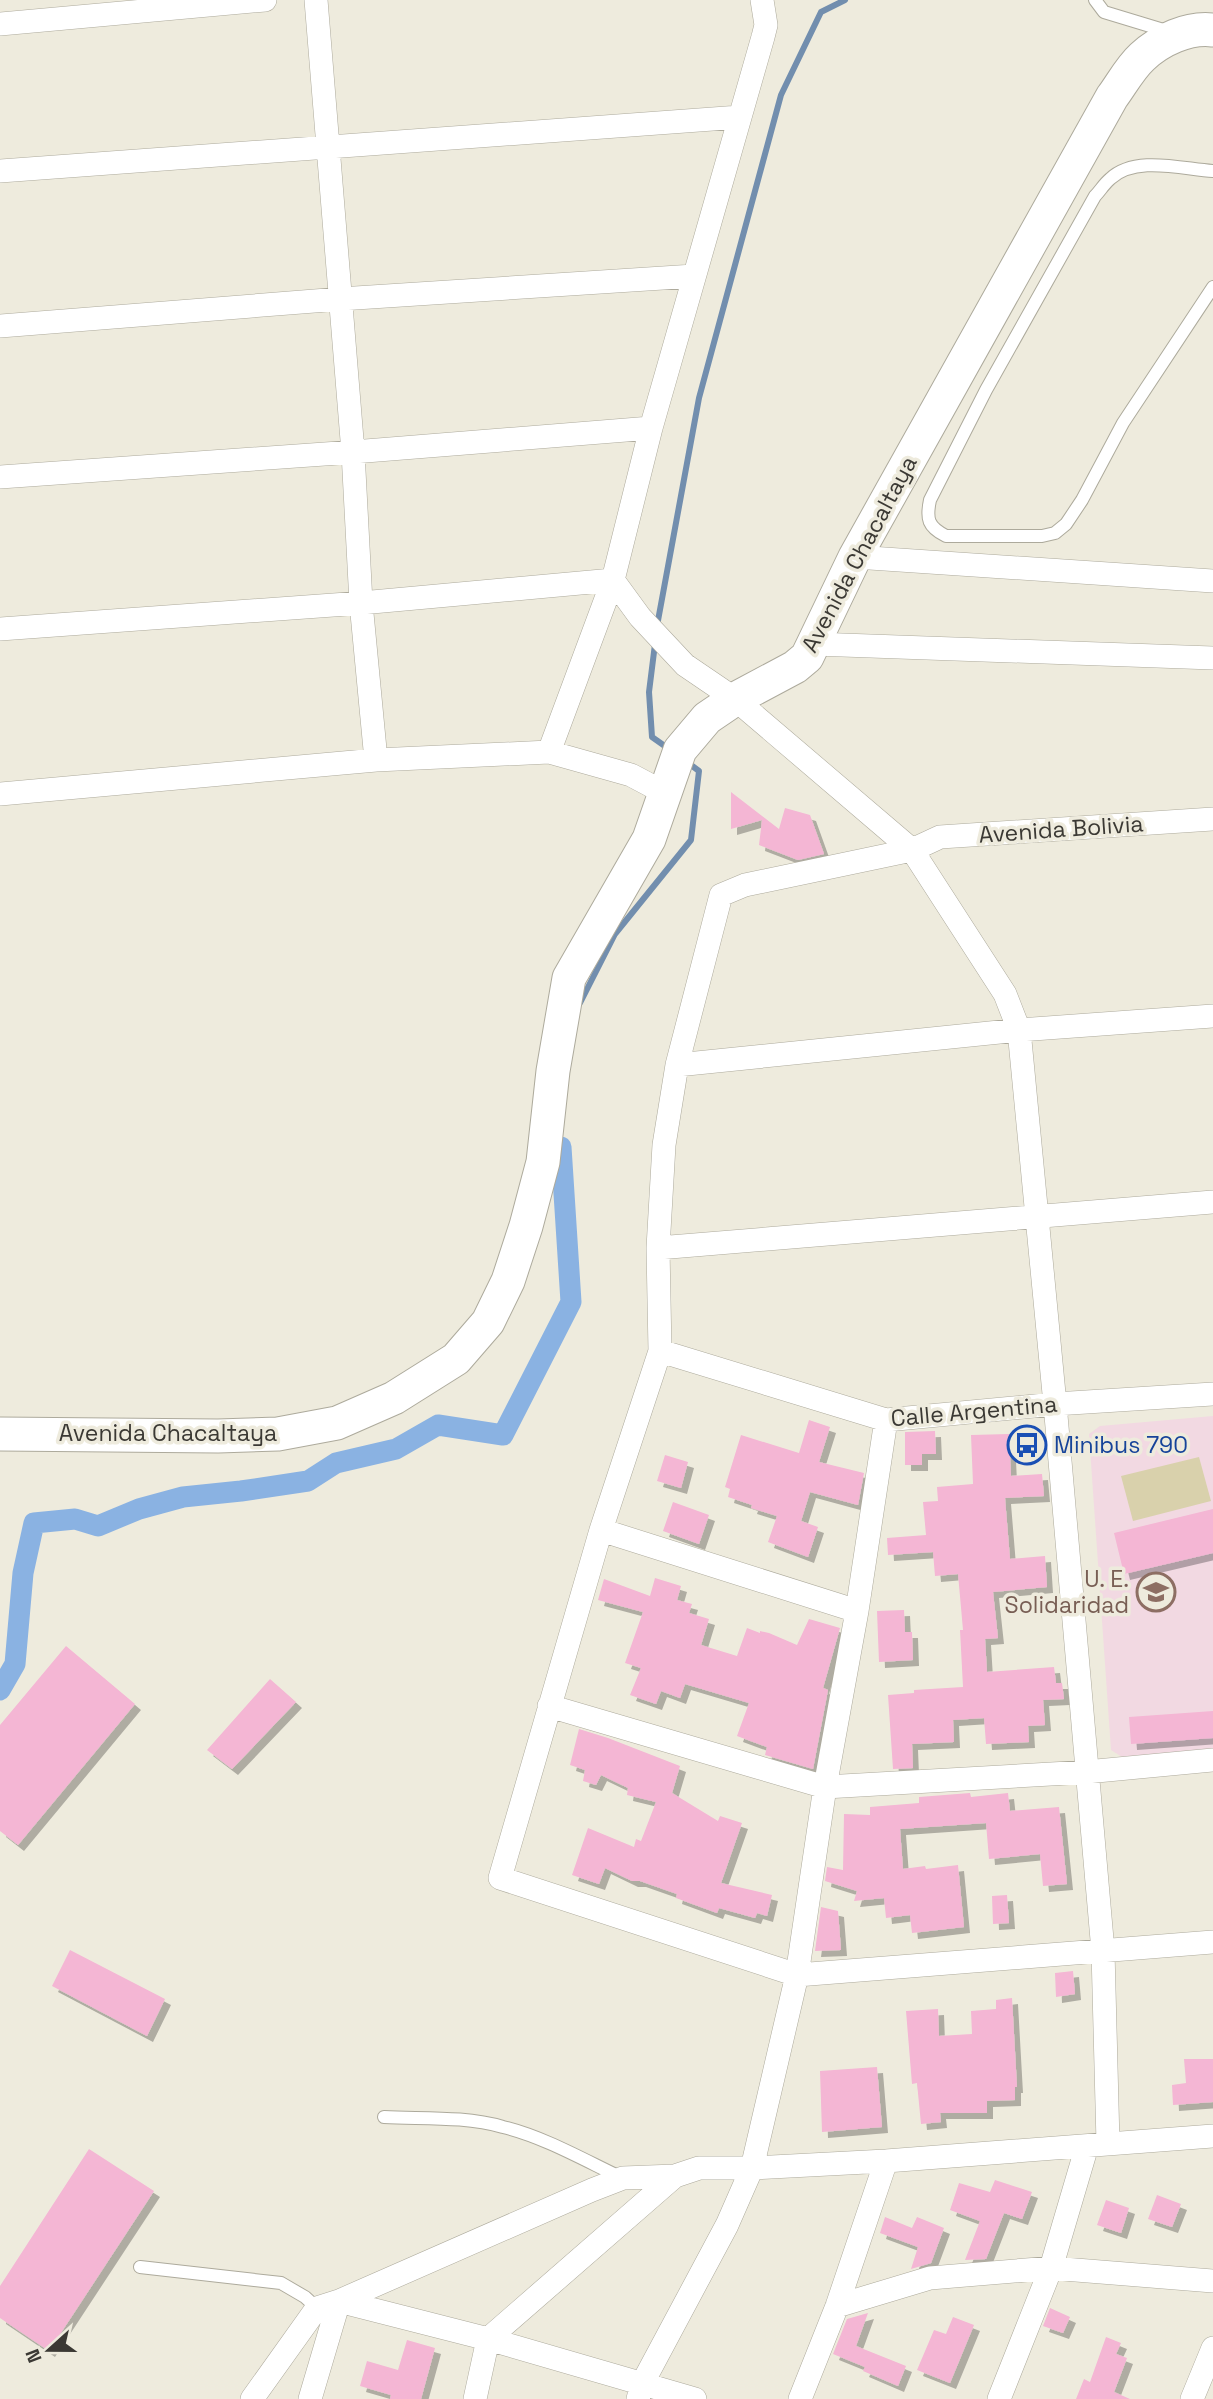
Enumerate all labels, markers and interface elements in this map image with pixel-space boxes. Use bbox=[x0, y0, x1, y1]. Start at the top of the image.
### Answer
street label: Avenida Chacaltaya bbox=[794, 451, 924, 657]
street label: Avenida Bolivia bbox=[978, 808, 1144, 850]
street label: Calle Argentina bbox=[890, 1389, 1058, 1433]
street label: Avenida Chacaltaya bbox=[59, 1418, 277, 1448]
bus stop icon: Minibus 790 bbox=[1006, 1424, 1048, 1466]
place label: Minibus 790 bbox=[1054, 1430, 1188, 1460]
place label: U. E. Solidaridad bbox=[1005, 1564, 1129, 1620]
school or university icon: U. E. Solidaridad bbox=[1135, 1571, 1177, 1613]
north arrow bbox=[14, 2315, 84, 2385]
text: N bbox=[20, 2345, 48, 2366]

